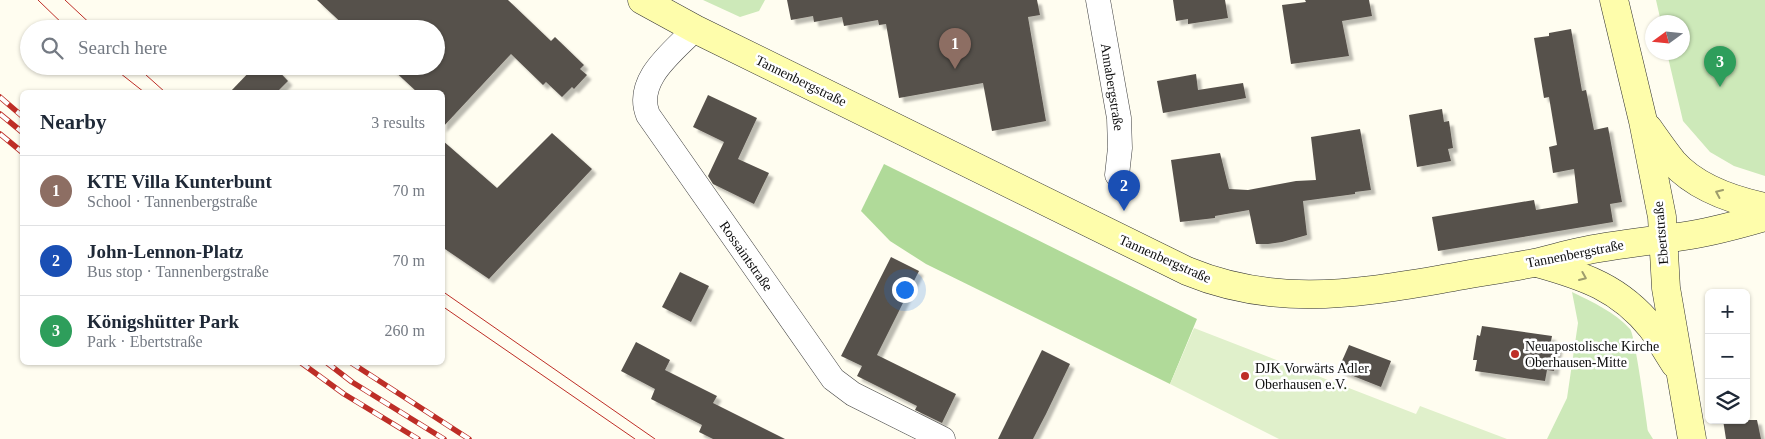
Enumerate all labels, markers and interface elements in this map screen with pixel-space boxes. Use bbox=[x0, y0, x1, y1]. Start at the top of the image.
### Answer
north arrow bbox=[1645, 15, 1690, 60]
search box bbox=[20, 20, 445, 75]
pin: 1 bbox=[939, 28, 971, 69]
icon: search bbox=[38, 34, 66, 62]
text: Search here bbox=[78, 37, 167, 58]
street label: Annabergstraße bbox=[1098, 42, 1126, 132]
pin: 3 bbox=[1704, 46, 1736, 87]
street label: Tannenbergstraße bbox=[753, 53, 849, 109]
text: Nearby bbox=[40, 110, 107, 134]
text: 3 results bbox=[371, 114, 425, 131]
pin: 2 bbox=[1108, 170, 1140, 211]
text: KTE Villa Kunterbunt bbox=[87, 171, 272, 192]
text: 1 bbox=[52, 182, 60, 199]
text: 70 m bbox=[393, 182, 425, 199]
one-way arrow bbox=[1715, 188, 1724, 199]
text: School · Tannenbergstraße bbox=[87, 193, 258, 210]
street label: Ebertstraße bbox=[1651, 201, 1671, 265]
street label: Rossaintstraße bbox=[716, 218, 776, 294]
street label: Tannenbergstraße bbox=[1117, 232, 1213, 286]
street label: Tannenbergstraße bbox=[1525, 237, 1625, 271]
text: John-Lennon-Platz bbox=[87, 241, 243, 262]
text: 2 bbox=[52, 252, 60, 269]
text: 70 m bbox=[393, 252, 425, 269]
text: Bus stop · Tannenbergstraße bbox=[87, 263, 269, 280]
one-way arrow bbox=[1578, 271, 1587, 281]
your location bbox=[892, 277, 918, 303]
map controls bbox=[1705, 289, 1750, 424]
button: + bbox=[1705, 289, 1750, 334]
text: Königshütter Park bbox=[87, 311, 239, 332]
text: 3 bbox=[52, 322, 60, 339]
text: 260 m bbox=[385, 322, 425, 339]
text: Park · Ebertstraße bbox=[87, 333, 203, 350]
button: − bbox=[1705, 334, 1750, 379]
place label: Neuapostolische Kirche Oberhausen-Mitte bbox=[1525, 339, 1659, 370]
marker: Neuapostolische Kirche Oberhausen-Mitte bbox=[1509, 348, 1521, 360]
place label: DJK Vorwärts Adler Oberhausen e.V. bbox=[1255, 361, 1369, 392]
marker: DJK Vorwärts Adler Oberhausen e.V. bbox=[1239, 370, 1251, 382]
button: layers bbox=[1705, 379, 1750, 424]

